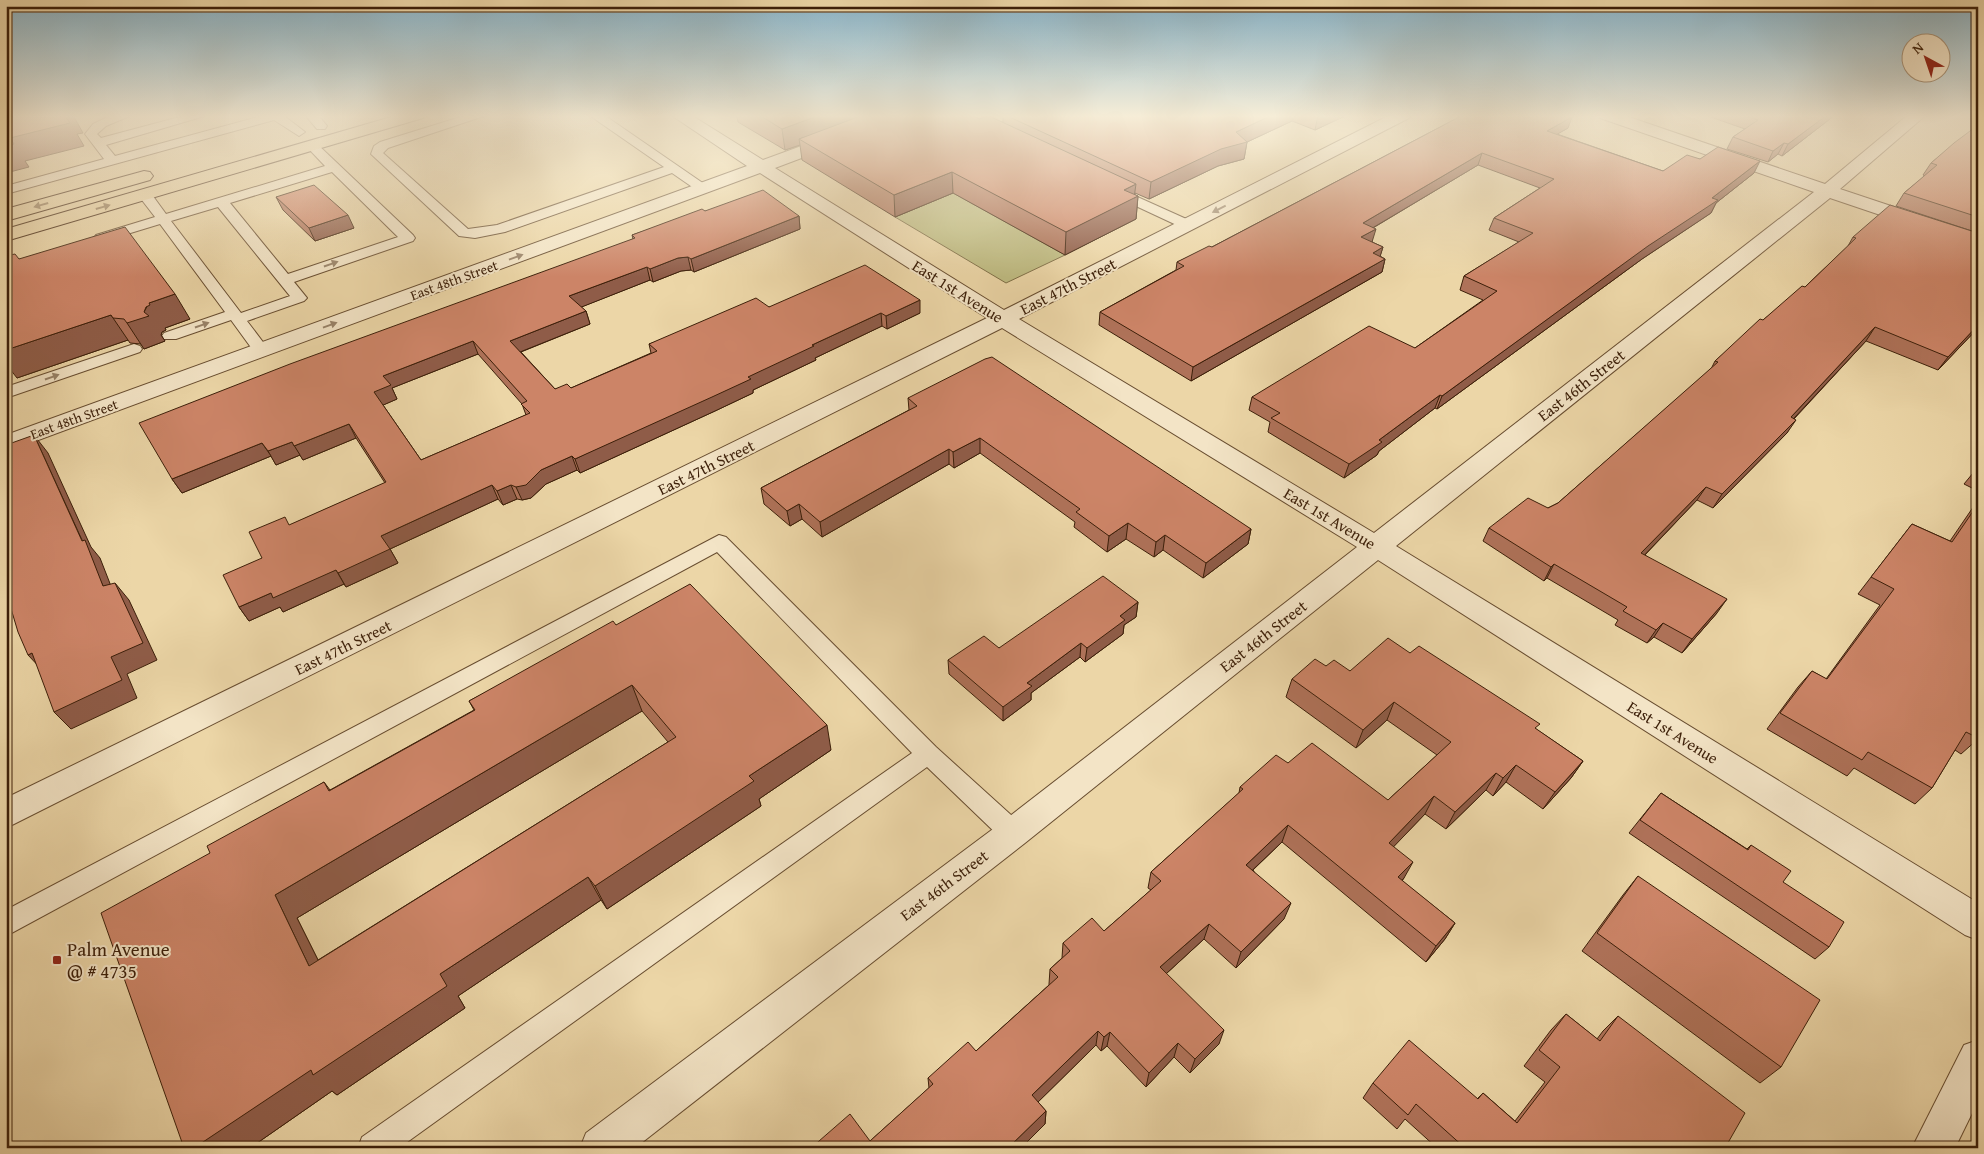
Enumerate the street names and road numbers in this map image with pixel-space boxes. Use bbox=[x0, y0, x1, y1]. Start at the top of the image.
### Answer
street label: East 47th Street bbox=[1016, 251, 1121, 321]
street label: East 1st Avenue bbox=[908, 253, 1008, 329]
street label: East 48th Street bbox=[407, 255, 501, 305]
street label: East 46th Street bbox=[1532, 343, 1630, 427]
street label: East 48th Street bbox=[27, 394, 121, 444]
street label: East 47th Street bbox=[653, 433, 759, 501]
street label: East 1st Avenue bbox=[1279, 481, 1381, 555]
street label: East 46th Street bbox=[1214, 594, 1312, 678]
street label: East 47th Street bbox=[290, 613, 396, 681]
street label: East 1st Avenue bbox=[1623, 694, 1723, 770]
street label: East 46th Street bbox=[895, 844, 994, 926]

